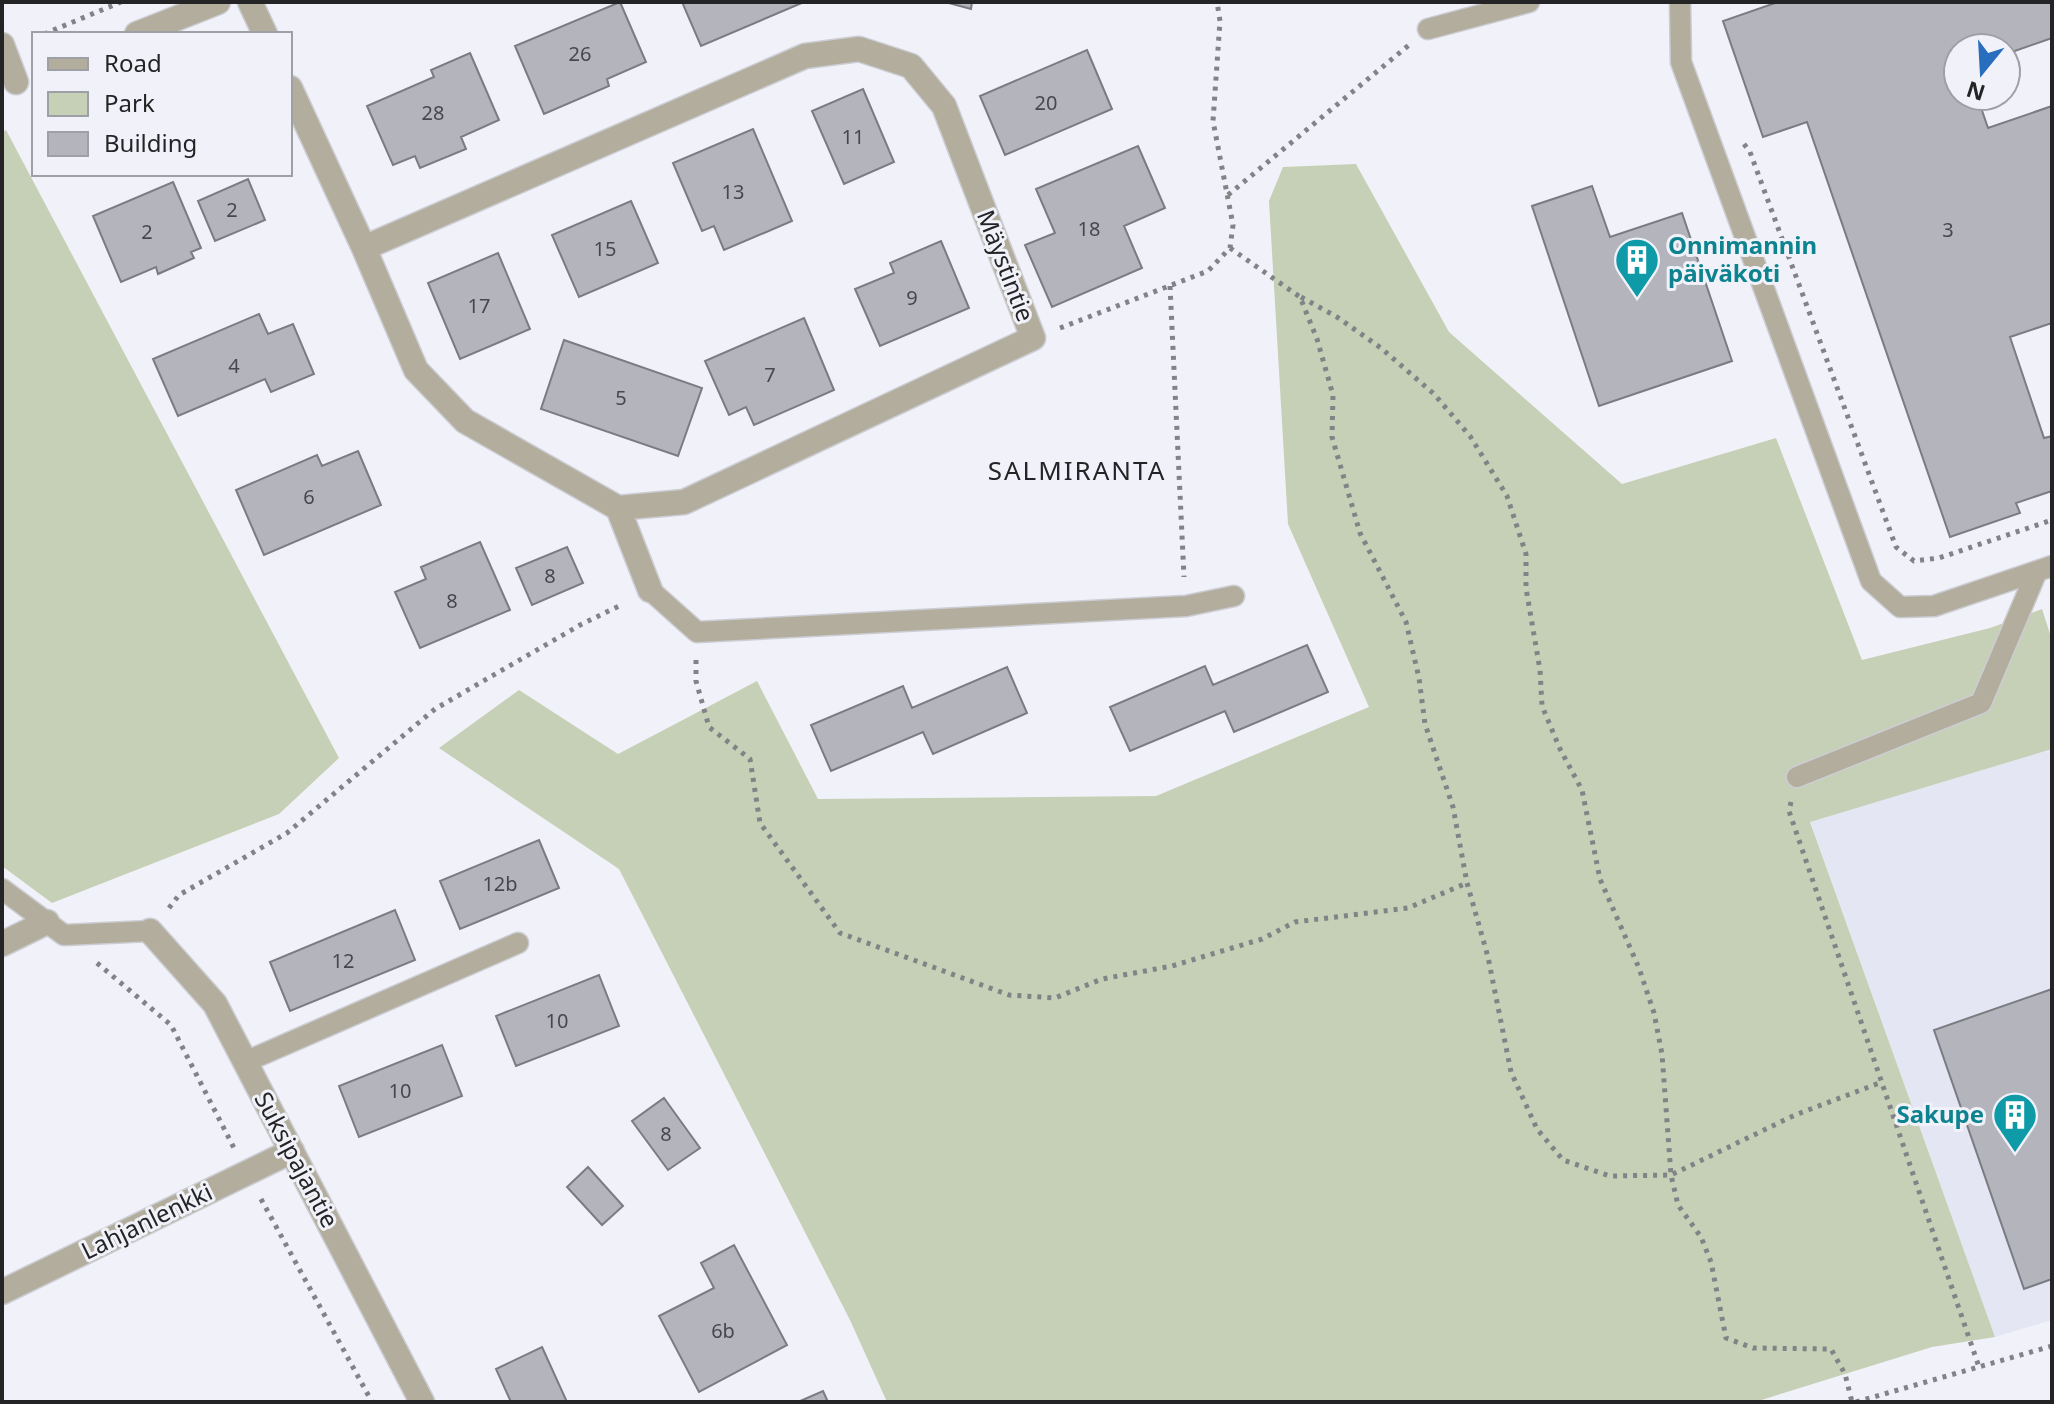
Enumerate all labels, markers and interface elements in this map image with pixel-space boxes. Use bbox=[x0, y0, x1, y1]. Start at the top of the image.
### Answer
legend bbox=[32, 32, 292, 176]
north arrow bbox=[1942, 32, 2022, 112]
house number: 26 bbox=[569, 40, 591, 67]
text: Road bbox=[104, 46, 162, 79]
text: N bbox=[1962, 75, 1989, 109]
text: Park bbox=[104, 86, 155, 119]
house number: 20 bbox=[1035, 89, 1057, 116]
house number: 28 bbox=[422, 99, 444, 126]
house number: 11 bbox=[842, 123, 864, 150]
text: Building bbox=[104, 126, 197, 159]
house number: 13 bbox=[722, 178, 744, 205]
house number: 2 bbox=[226, 196, 238, 223]
street label: Mäystintie bbox=[970, 205, 1043, 326]
house number: 18 bbox=[1078, 215, 1100, 242]
house number: 3 bbox=[1942, 216, 1954, 243]
house number: 2 bbox=[141, 218, 153, 245]
place label: Onnimannin päiväkoti bbox=[1668, 228, 1817, 289]
house number: 15 bbox=[594, 235, 616, 262]
building icon: Onnimannin päiväkoti bbox=[1613, 236, 1661, 299]
house number: 9 bbox=[906, 284, 918, 311]
house number: 17 bbox=[468, 292, 490, 319]
house number: 4 bbox=[228, 352, 240, 379]
house number: 7 bbox=[764, 361, 776, 388]
house number: 5 bbox=[615, 384, 627, 411]
district label: SALMIRANTA bbox=[988, 452, 1166, 488]
house number: 6 bbox=[303, 483, 315, 510]
house number: 8 bbox=[544, 562, 556, 589]
house number: 8 bbox=[446, 587, 458, 614]
house number: 12b bbox=[482, 870, 518, 897]
house number: 12 bbox=[332, 947, 354, 974]
house number: 10 bbox=[546, 1007, 568, 1034]
house number: 10 bbox=[389, 1077, 411, 1104]
street label: Suksipajantie bbox=[248, 1085, 347, 1233]
building icon: Sakupe bbox=[1991, 1091, 2039, 1154]
place label: Sakupe bbox=[1896, 1097, 1984, 1130]
house number: 8 bbox=[660, 1120, 672, 1147]
street label: Lahjanlenkki bbox=[75, 1175, 217, 1267]
house number: 6b bbox=[711, 1317, 735, 1344]

